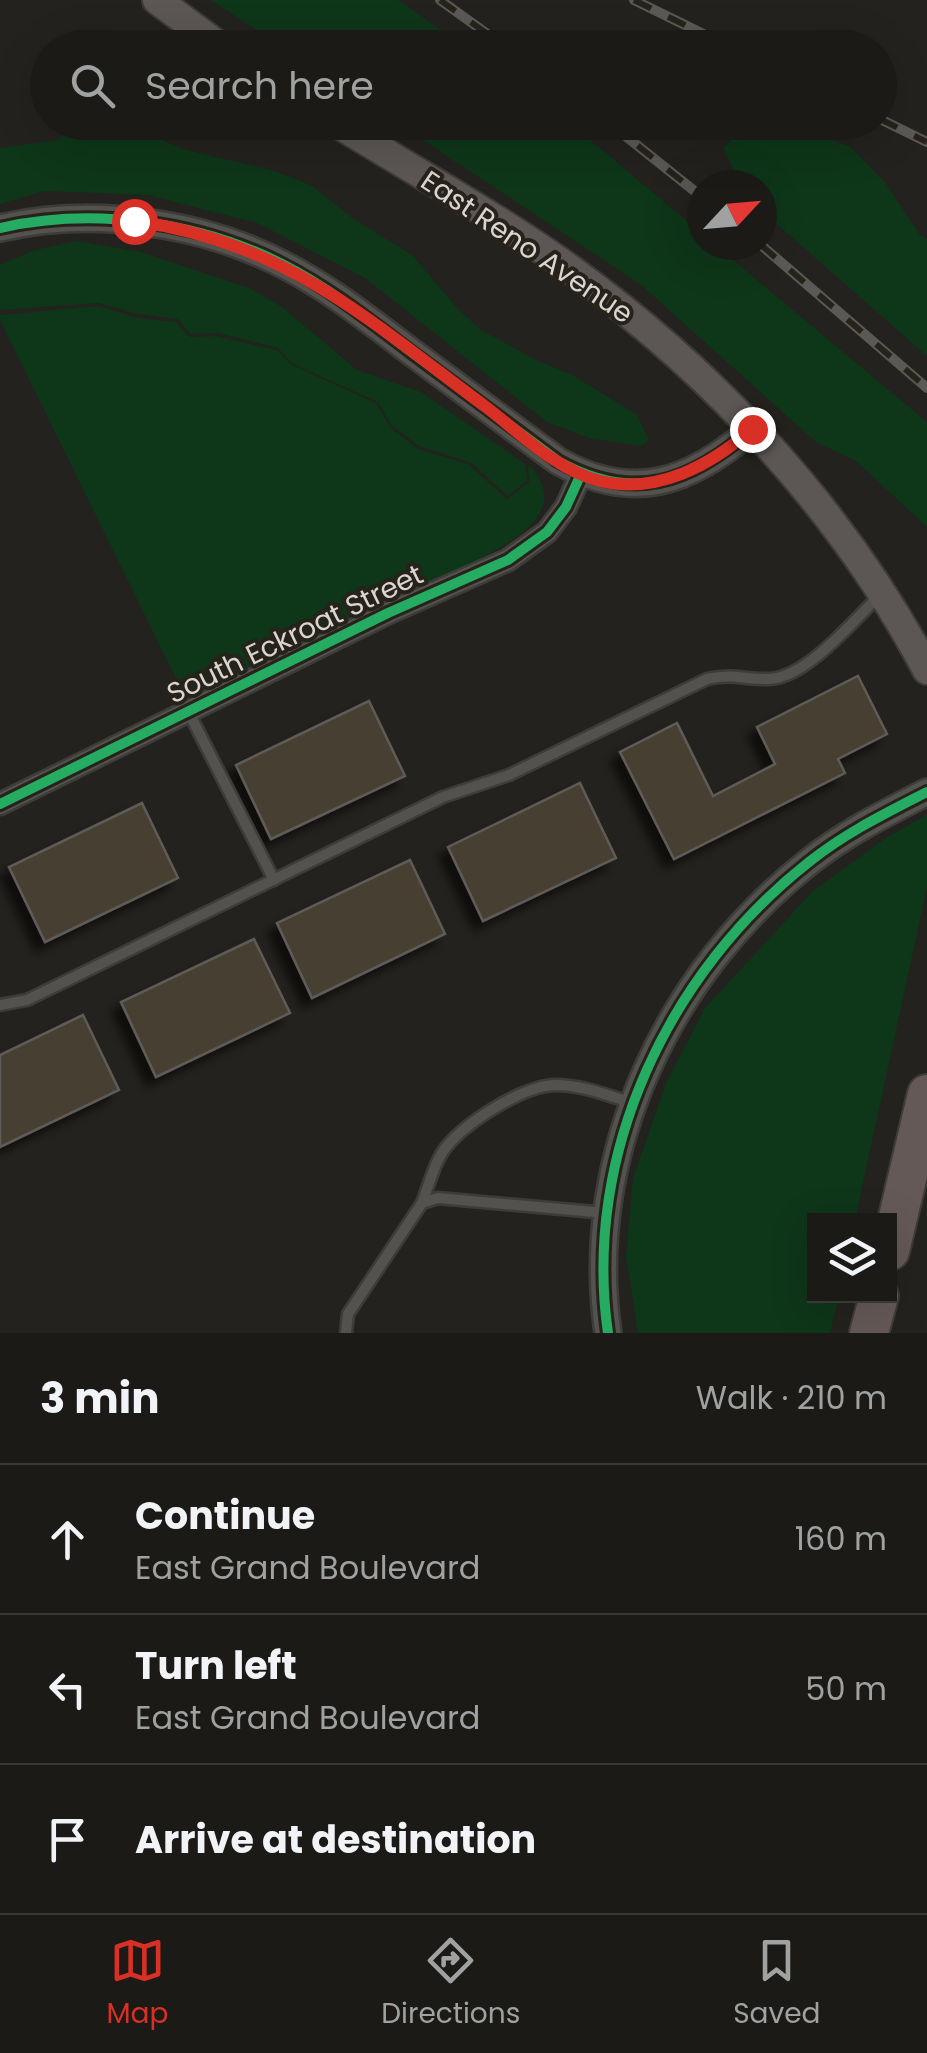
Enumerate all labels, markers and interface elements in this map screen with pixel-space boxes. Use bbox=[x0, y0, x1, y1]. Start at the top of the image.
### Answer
search box bbox=[30, 30, 897, 140]
icon: search bbox=[65, 58, 120, 113]
text: Search here bbox=[145, 59, 374, 112]
street label: East Reno Avenue bbox=[413, 161, 641, 333]
north arrow bbox=[687, 170, 777, 260]
route start bbox=[112, 199, 158, 245]
route end bbox=[730, 407, 776, 453]
street label: South Eckroat Street bbox=[160, 555, 430, 713]
map controls bbox=[807, 1213, 897, 1303]
button: layers bbox=[807, 1213, 897, 1303]
text: 3 min bbox=[40, 1369, 160, 1428]
text: Walk · 210 m bbox=[696, 1375, 887, 1420]
text: Continue bbox=[135, 1489, 315, 1542]
icon: ahead bbox=[40, 1512, 95, 1567]
text: 160 m bbox=[795, 1516, 887, 1561]
text: East Grand Boulevard bbox=[135, 1545, 481, 1590]
text: Turn left bbox=[135, 1639, 297, 1692]
icon: left bbox=[40, 1662, 95, 1717]
text: 50 m bbox=[805, 1666, 887, 1711]
text: East Grand Boulevard bbox=[135, 1695, 481, 1740]
icon: arrive bbox=[40, 1812, 95, 1867]
text: Arrive at destination bbox=[135, 1813, 536, 1866]
tab: Map bbox=[106, 1933, 168, 2035]
tab: Directions bbox=[381, 1933, 520, 2035]
tab: Saved bbox=[733, 1933, 821, 2035]

